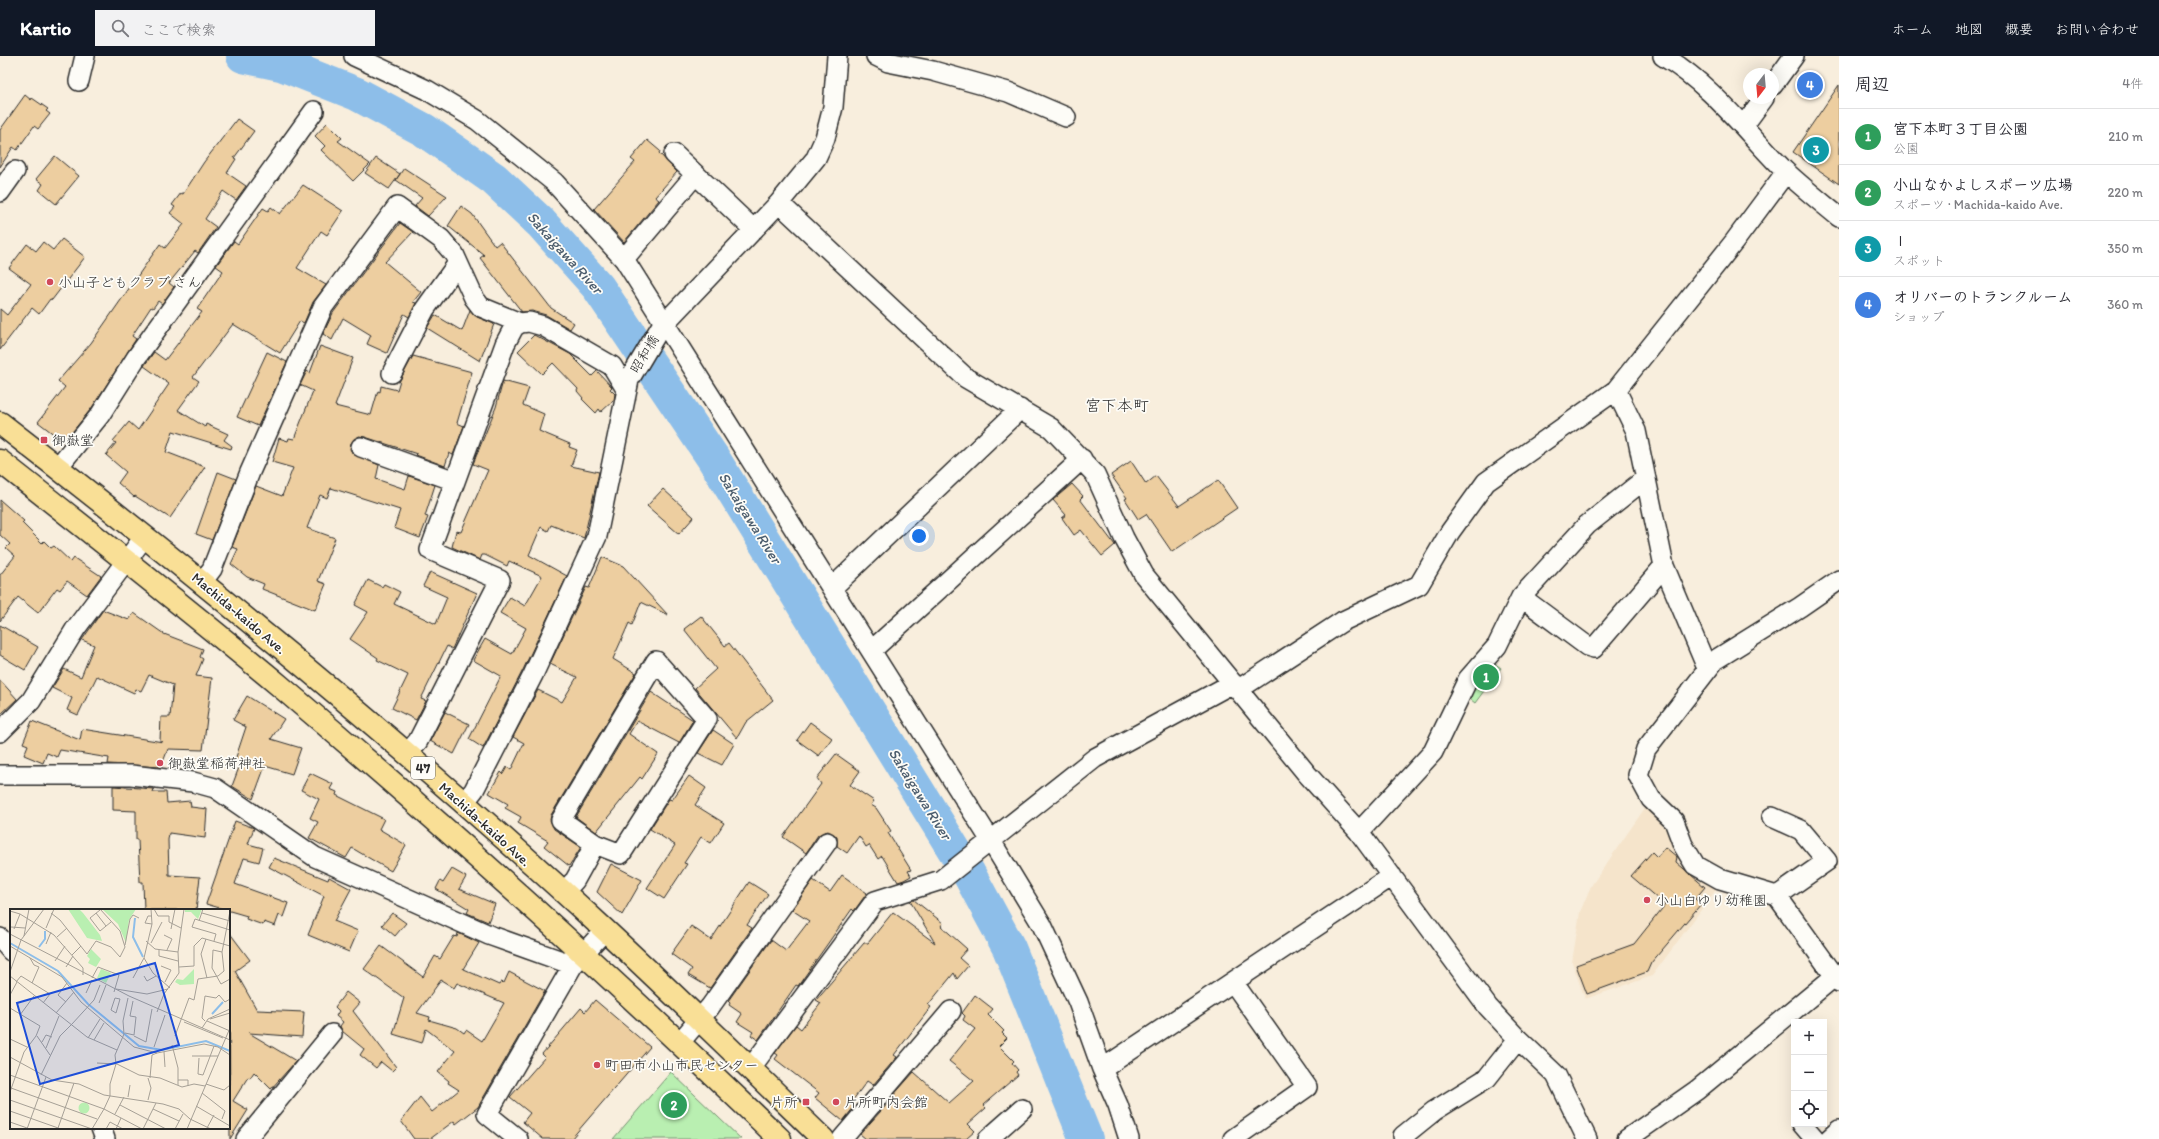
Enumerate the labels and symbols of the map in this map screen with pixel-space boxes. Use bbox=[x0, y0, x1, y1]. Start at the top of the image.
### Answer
north arrow bbox=[1743, 68, 1779, 104]
pin: 4 bbox=[1797, 70, 1823, 100]
pin: 3 bbox=[1803, 135, 1829, 165]
water label: Sakaigawa River bbox=[523, 208, 608, 299]
place label: 小山子どもクラブ さん bbox=[58, 274, 201, 291]
marker: 小山子どもクラブ さん bbox=[45, 277, 55, 287]
street label: 昭和橋 bbox=[626, 332, 663, 377]
district label: 宮下本町 bbox=[1085, 396, 1149, 415]
place label: 御嶽堂 bbox=[52, 432, 94, 449]
marker: 御嶽堂 bbox=[39, 435, 49, 445]
water label: Sakaigawa River bbox=[715, 469, 786, 569]
your location bbox=[909, 526, 929, 546]
street label: Machida-kaido Ave. bbox=[188, 569, 289, 658]
pin: 1 bbox=[1473, 662, 1499, 692]
water label: Sakaigawa River bbox=[885, 745, 956, 845]
place label: 御嶽堂稲荷神社 bbox=[168, 755, 266, 772]
road number: 47 bbox=[411, 757, 435, 779]
marker: 御嶽堂稲荷神社 bbox=[155, 758, 165, 768]
street label: Machida-kaido Ave. bbox=[435, 779, 534, 870]
place label: 小山白ゆり幼稚園 bbox=[1655, 892, 1767, 909]
marker: 小山白ゆり幼稚園 bbox=[1642, 895, 1652, 905]
inset map bbox=[10, 909, 230, 1129]
place label: 町田市小山市民センター bbox=[605, 1057, 758, 1074]
marker: 町田市小山市民センター bbox=[592, 1060, 602, 1070]
pin: 2 bbox=[661, 1090, 687, 1120]
place label: 片所 bbox=[770, 1094, 798, 1111]
place label: 片所町内会館 bbox=[844, 1094, 928, 1111]
marker: 片所 bbox=[801, 1097, 811, 1107]
marker: 片所町内会館 bbox=[831, 1097, 841, 1107]

